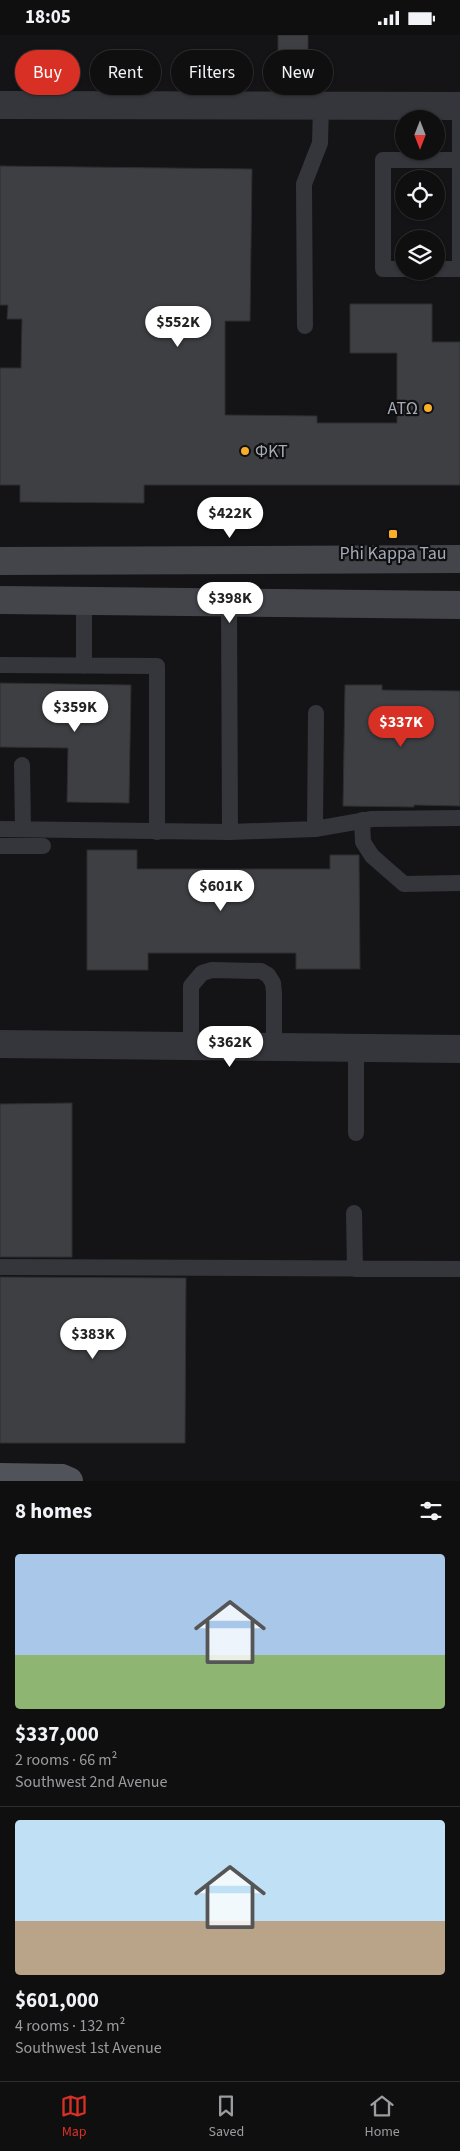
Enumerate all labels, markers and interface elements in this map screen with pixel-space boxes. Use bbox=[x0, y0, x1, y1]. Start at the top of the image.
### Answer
text: 18:05 bbox=[25, 4, 71, 31]
chip: Buy bbox=[15, 50, 80, 95]
chip: Rent bbox=[90, 50, 161, 95]
chip: Filters bbox=[171, 50, 253, 95]
chip: New bbox=[263, 50, 333, 95]
north arrow bbox=[395, 110, 445, 160]
map controls bbox=[395, 110, 445, 280]
button: locate bbox=[395, 170, 445, 220]
button: layers bbox=[395, 230, 445, 280]
pin: $552K bbox=[143, 305, 213, 348]
text: $552K bbox=[156, 311, 200, 333]
place label: ΑΤΩ bbox=[388, 396, 418, 421]
marker: ΑΤΩ bbox=[422, 402, 434, 414]
place label: ΦΚΤ bbox=[255, 439, 288, 464]
marker: ΦΚΤ bbox=[239, 445, 251, 457]
pin: $422K bbox=[195, 497, 265, 539]
text: $422K bbox=[208, 502, 252, 524]
marker: Phi Kappa Tau bbox=[387, 528, 399, 540]
place label: Phi Kappa Tau bbox=[339, 541, 447, 566]
pin: $398K bbox=[195, 581, 265, 624]
text: $398K bbox=[208, 587, 252, 609]
pin: $359K bbox=[40, 691, 110, 733]
text: $359K bbox=[53, 696, 97, 718]
pin: $337K bbox=[366, 705, 436, 748]
text: $337K bbox=[379, 711, 423, 733]
pin: $601K bbox=[186, 869, 256, 912]
text: $601K bbox=[199, 875, 243, 897]
pin: $362K bbox=[195, 1025, 265, 1068]
text: $362K bbox=[208, 1031, 252, 1053]
pin: $383K bbox=[58, 1317, 128, 1360]
text: $383K bbox=[71, 1323, 115, 1345]
text: 8 homes bbox=[15, 1496, 92, 1526]
icon: filters bbox=[417, 1497, 445, 1525]
icon: home bbox=[185, 1587, 275, 1677]
text: $337,000 bbox=[15, 1719, 99, 1749]
text: 2 rooms · 66 m² bbox=[15, 1749, 117, 1771]
text: Southwest 2nd Avenue bbox=[15, 1771, 168, 1793]
icon: home bbox=[185, 1852, 275, 1942]
text: $601,000 bbox=[15, 1985, 99, 2015]
text: 4 rooms · 132 m² bbox=[15, 2015, 125, 2037]
text: Southwest 1st Avenue bbox=[15, 2037, 162, 2059]
tab: Map bbox=[60, 2092, 88, 2142]
tab: Saved bbox=[208, 2092, 244, 2142]
tab: Home bbox=[365, 2092, 400, 2142]

